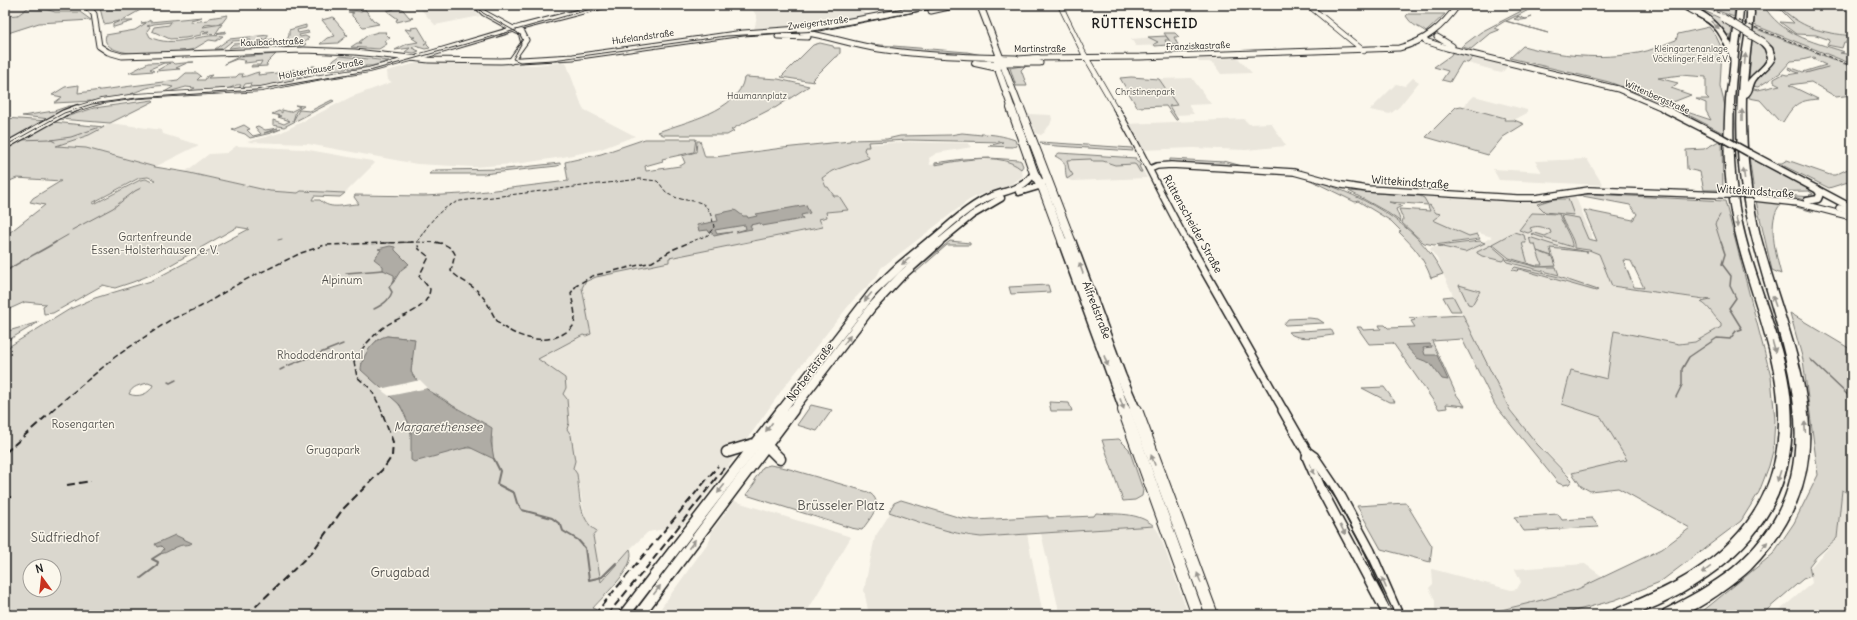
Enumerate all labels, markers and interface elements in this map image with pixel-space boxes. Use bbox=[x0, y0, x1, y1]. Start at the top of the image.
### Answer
street label: Zweigertstraße bbox=[787, 13, 849, 32]
district label: RÜTTENSCHEID bbox=[1092, 14, 1198, 32]
one-way arrow bbox=[1710, 20, 1720, 30]
street label: Hufelandstraße bbox=[611, 27, 675, 46]
street label: Kaulbachstraße bbox=[240, 35, 304, 48]
street label: Franziskastraße bbox=[1166, 39, 1230, 52]
street label: Martinstraße bbox=[1014, 43, 1066, 54]
park label: Kleingartenanlage Vöcklinger Feld e.V. bbox=[1653, 43, 1729, 64]
one-way arrow bbox=[1742, 53, 1748, 65]
street label: Holsterhauser Straße bbox=[278, 56, 364, 81]
street label: Wittenbergstraße bbox=[1623, 77, 1692, 116]
park label: Christinenpark bbox=[1115, 86, 1175, 97]
park label: Haumannplatz bbox=[727, 90, 787, 101]
one-way arrow bbox=[1739, 108, 1745, 121]
one-way arrow bbox=[1741, 168, 1748, 180]
street label: Wittekindstraße bbox=[1371, 172, 1449, 192]
street label: Rüttenscheider Straße bbox=[1160, 173, 1226, 276]
street label: Wittekindstraße bbox=[1716, 181, 1794, 201]
one-way arrow bbox=[1735, 216, 1741, 228]
park label: Gartenfreunde Essen-Holsterhausen e. V. bbox=[91, 230, 219, 257]
one-way arrow bbox=[901, 257, 911, 266]
one-way arrow bbox=[1077, 261, 1083, 273]
park label: Alpinum bbox=[322, 273, 363, 287]
street label: Alfredstraße bbox=[1080, 279, 1114, 341]
one-way arrow bbox=[864, 292, 873, 302]
one-way arrow bbox=[1771, 294, 1777, 306]
one-way arrow bbox=[842, 335, 851, 346]
street label: Norbertstraße bbox=[783, 340, 837, 404]
one-way arrow bbox=[1771, 341, 1777, 353]
park label: Rhododendrontal bbox=[277, 348, 363, 362]
one-way arrow bbox=[1104, 356, 1110, 368]
one-way arrow bbox=[1120, 399, 1126, 411]
park label: Rosengarten bbox=[51, 417, 115, 431]
water label: Margarethensee bbox=[394, 419, 484, 434]
one-way arrow bbox=[1802, 420, 1808, 433]
one-way arrow bbox=[765, 422, 773, 433]
park label: Grugapark bbox=[306, 443, 360, 457]
one-way arrow bbox=[1150, 453, 1156, 465]
one-way arrow bbox=[1309, 464, 1315, 476]
one-way arrow bbox=[1776, 471, 1782, 483]
one-way arrow bbox=[717, 483, 726, 494]
park label: Brüsseler Platz bbox=[797, 497, 885, 514]
one-way arrow bbox=[1340, 524, 1346, 536]
park label: Südfriedhof bbox=[31, 529, 100, 546]
one-way arrow bbox=[688, 538, 696, 549]
one-way arrow bbox=[1759, 542, 1768, 551]
north arrow bbox=[22, 558, 62, 598]
text: N bbox=[34, 561, 45, 576]
park label: Grugabad bbox=[370, 564, 430, 581]
one-way arrow bbox=[1701, 566, 1712, 574]
one-way arrow bbox=[1195, 572, 1201, 584]
one-way arrow bbox=[1381, 577, 1387, 588]
one-way arrow bbox=[653, 585, 662, 596]

